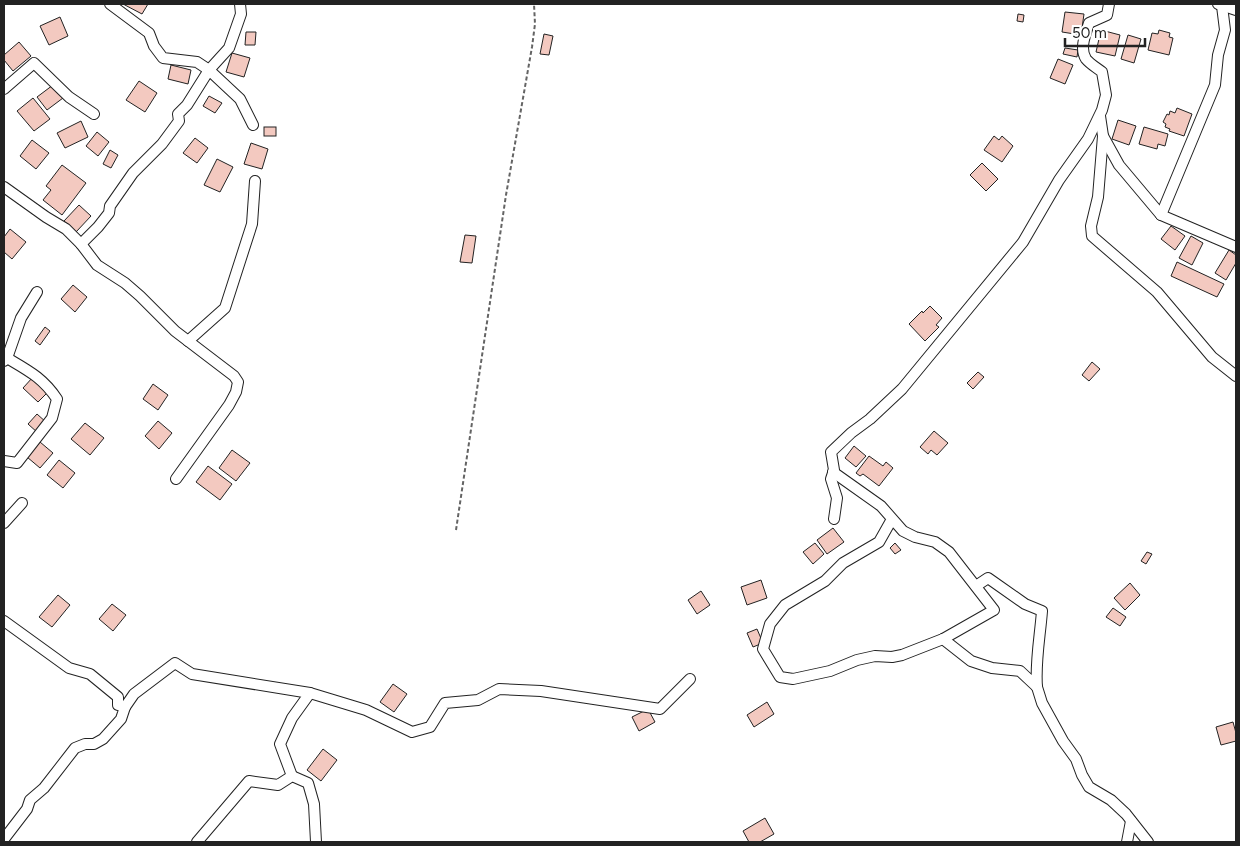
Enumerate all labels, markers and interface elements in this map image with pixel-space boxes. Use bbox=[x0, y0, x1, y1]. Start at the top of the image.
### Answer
scale bar bbox=[1065, 15, 1145, 47]
text: 50 m bbox=[1072, 24, 1107, 42]

